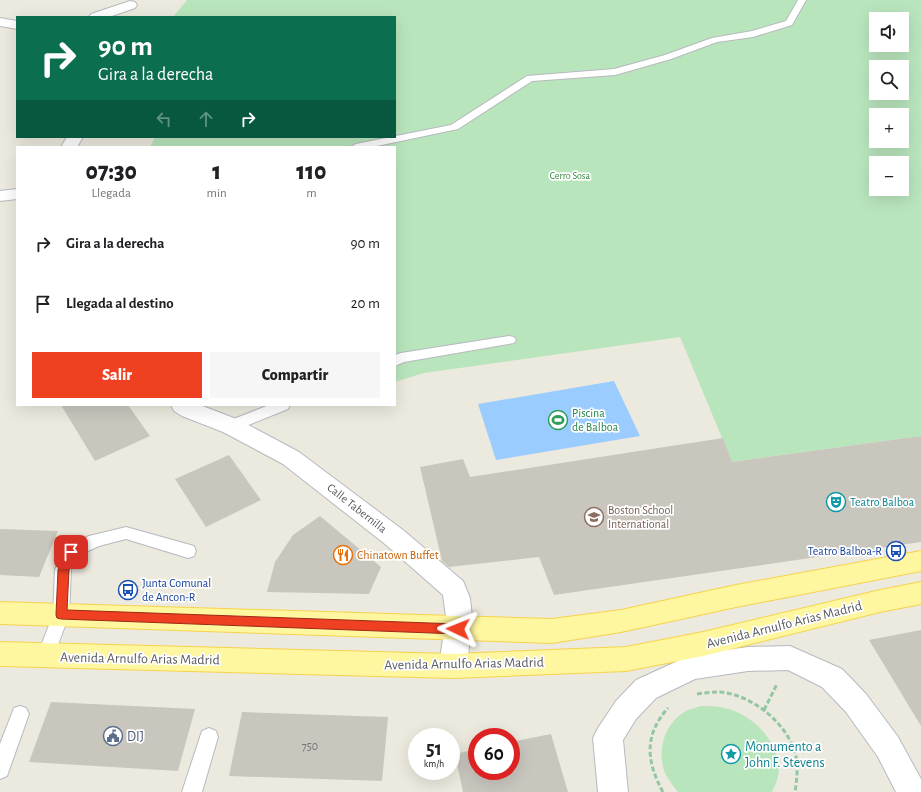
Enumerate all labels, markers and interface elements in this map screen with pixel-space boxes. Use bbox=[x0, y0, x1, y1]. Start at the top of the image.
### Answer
map controls bbox=[869, 12, 909, 196]
button: sound bbox=[869, 12, 909, 52]
icon: right bbox=[32, 32, 84, 84]
text: 90 m bbox=[98, 33, 153, 61]
button: search bbox=[869, 60, 909, 100]
text: Gira a la derecha bbox=[98, 66, 213, 84]
icon: left bbox=[153, 108, 175, 130]
icon: ahead bbox=[195, 108, 217, 130]
icon: right bbox=[237, 108, 259, 130]
button: + bbox=[869, 108, 909, 148]
button: − bbox=[869, 156, 909, 196]
text: 07:30 bbox=[86, 160, 137, 184]
text: 1 bbox=[212, 160, 221, 184]
text: 110 bbox=[296, 160, 326, 184]
park label: Cerro Sosa bbox=[550, 171, 591, 181]
text: Llegada bbox=[92, 187, 131, 200]
text: min bbox=[207, 187, 227, 200]
text: m bbox=[306, 187, 317, 200]
icon: right bbox=[32, 233, 54, 255]
text: Gira a la derecha bbox=[66, 236, 165, 251]
text: 90 m bbox=[351, 236, 380, 251]
icon: arrive bbox=[32, 293, 54, 315]
text: Llegada al destino bbox=[66, 296, 174, 311]
text: 20 m bbox=[351, 296, 380, 311]
button: Salir bbox=[32, 352, 202, 398]
button: Compartir bbox=[210, 352, 380, 398]
place label: Piscina de Balboa bbox=[572, 407, 619, 433]
sports icon: Piscina de Balboa bbox=[547, 409, 569, 431]
street label: Calle Tabernilla bbox=[325, 481, 389, 535]
theatre icon: Teatro Balboa bbox=[825, 491, 847, 513]
place label: Teatro Balboa bbox=[850, 496, 915, 508]
place label: Boston School International bbox=[608, 504, 673, 530]
school or university icon: Boston School International bbox=[583, 506, 605, 528]
pin bbox=[54, 535, 88, 569]
bus stop icon: Teatro Balboa-R bbox=[885, 540, 907, 562]
icon: arrive bbox=[60, 541, 82, 563]
restaurant icon: Chinatown Buffet bbox=[332, 544, 354, 566]
place label: Teatro Balboa-R bbox=[808, 545, 882, 557]
place label: Chinatown Buffet bbox=[357, 549, 439, 561]
place label: Junta Comunal de Ancon-R bbox=[142, 577, 211, 603]
bus stop icon: Junta Comunal de Ancon-R bbox=[117, 579, 139, 601]
street label: Avenida Arnulfo Arias Madrid bbox=[705, 599, 863, 651]
position arrow bbox=[437, 608, 479, 650]
street label: Avenida Arnulfo Arias Madrid bbox=[60, 651, 220, 667]
street label: Avenida Arnulfo Arias Madrid bbox=[384, 656, 544, 672]
public building icon: DIJ bbox=[102, 725, 124, 747]
speed limit sign: 60 bbox=[468, 728, 520, 780]
place label: DIJ bbox=[127, 730, 144, 744]
text: 51 bbox=[426, 739, 442, 759]
house number: 750 bbox=[302, 740, 318, 752]
place label: Monumento a John F. Stevens bbox=[745, 740, 825, 770]
place icon: Monumento a John F. Stevens bbox=[720, 743, 742, 765]
text: km/h bbox=[424, 759, 444, 769]

